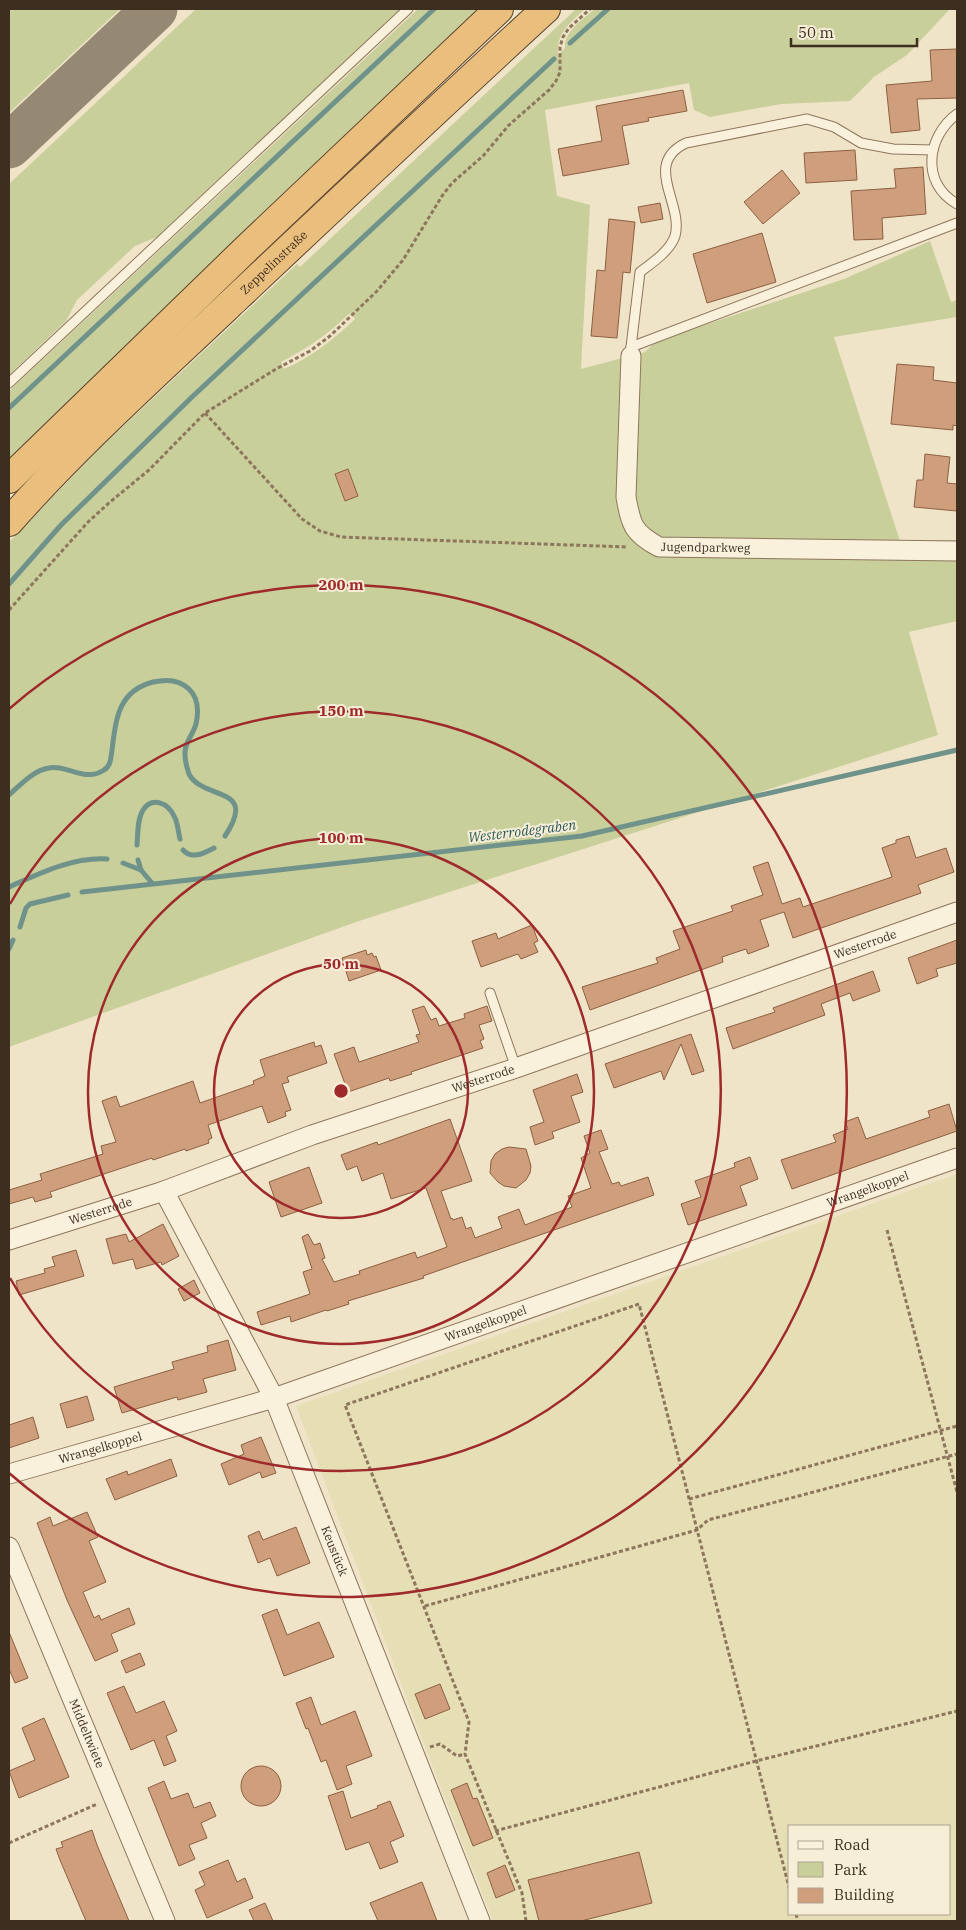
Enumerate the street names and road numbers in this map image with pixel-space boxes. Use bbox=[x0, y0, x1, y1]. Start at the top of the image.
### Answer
street label: Zeppelinstraße bbox=[237, 227, 310, 297]
street label: Jugendparkweg bbox=[661, 539, 751, 555]
street label: Westerrode bbox=[832, 926, 898, 962]
street label: Westerrode bbox=[450, 1061, 516, 1096]
street label: Wrangelkoppel bbox=[825, 1167, 911, 1210]
street label: Westerrode bbox=[67, 1194, 134, 1228]
street label: Wrangelkoppel bbox=[442, 1302, 529, 1344]
street label: Wrangelkoppel bbox=[57, 1428, 144, 1466]
street label: Keustück bbox=[318, 1524, 351, 1578]
street label: Middeltwiete bbox=[66, 1696, 108, 1770]

